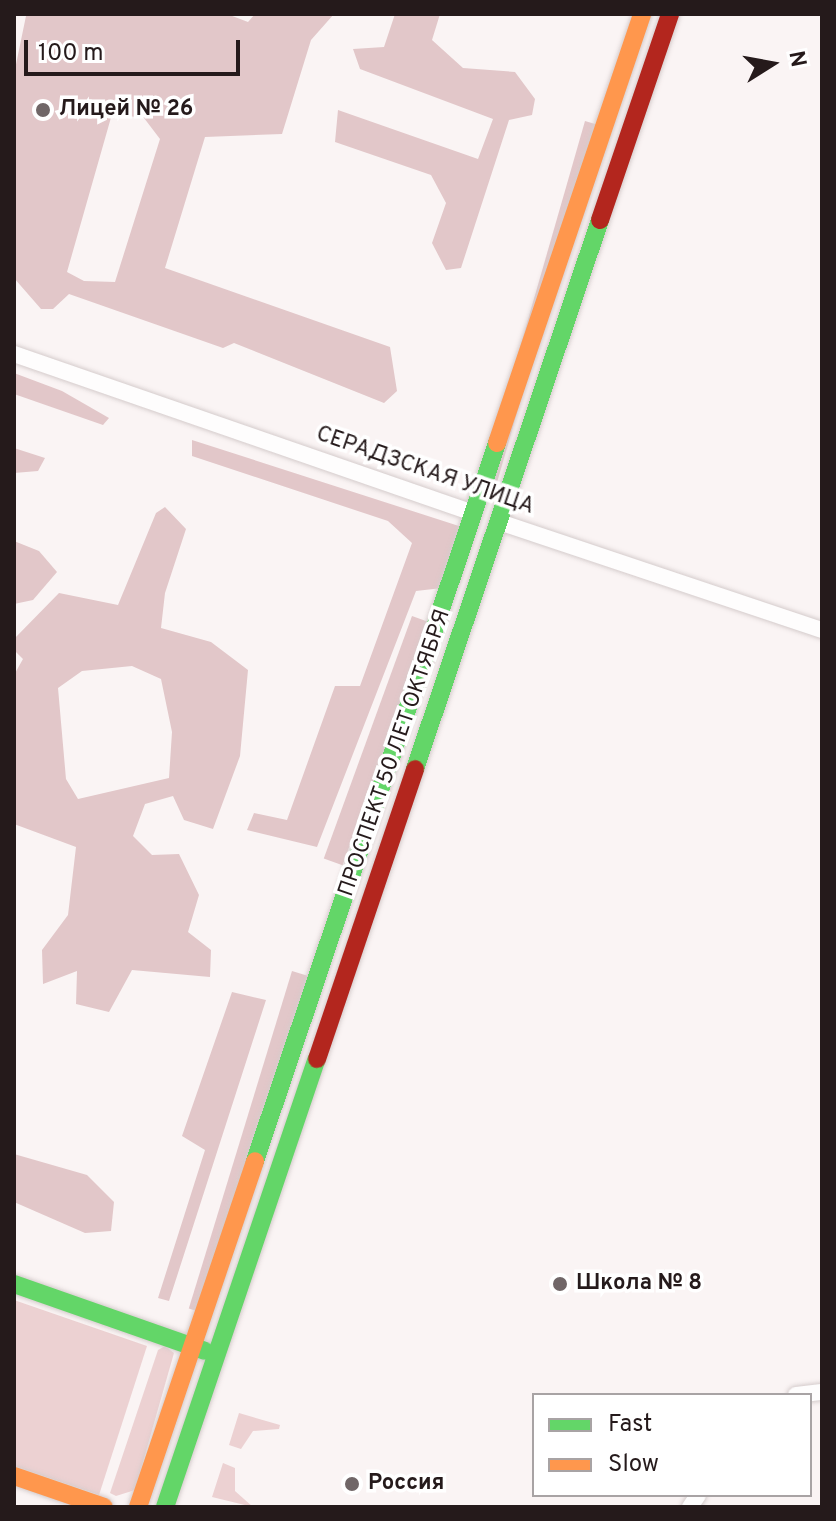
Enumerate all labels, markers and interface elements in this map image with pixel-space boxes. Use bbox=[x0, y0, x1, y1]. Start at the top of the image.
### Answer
scale bar bbox=[28, 24, 244, 74]
north arrow bbox=[732, 24, 812, 104]
text: 100 m bbox=[38, 39, 104, 69]
text: N bbox=[781, 49, 811, 70]
place label: Лицей № 26 bbox=[59, 97, 193, 123]
marker: Лицей № 26 bbox=[34, 101, 52, 119]
street label: СЕРАДЗСКАЯ УЛИЦА bbox=[313, 421, 537, 521]
street label: ПРОСПЕКТ 50 ЛЕТ ОКТЯБРЯ bbox=[333, 605, 457, 901]
place label: Школа № 8 bbox=[576, 1271, 702, 1297]
marker: Школа № 8 bbox=[551, 1275, 569, 1293]
legend bbox=[532, 1393, 812, 1497]
text: Fast bbox=[608, 1410, 652, 1440]
text: Slow bbox=[608, 1450, 659, 1480]
place label: Россия bbox=[368, 1471, 445, 1497]
marker: Россия bbox=[343, 1475, 361, 1493]

